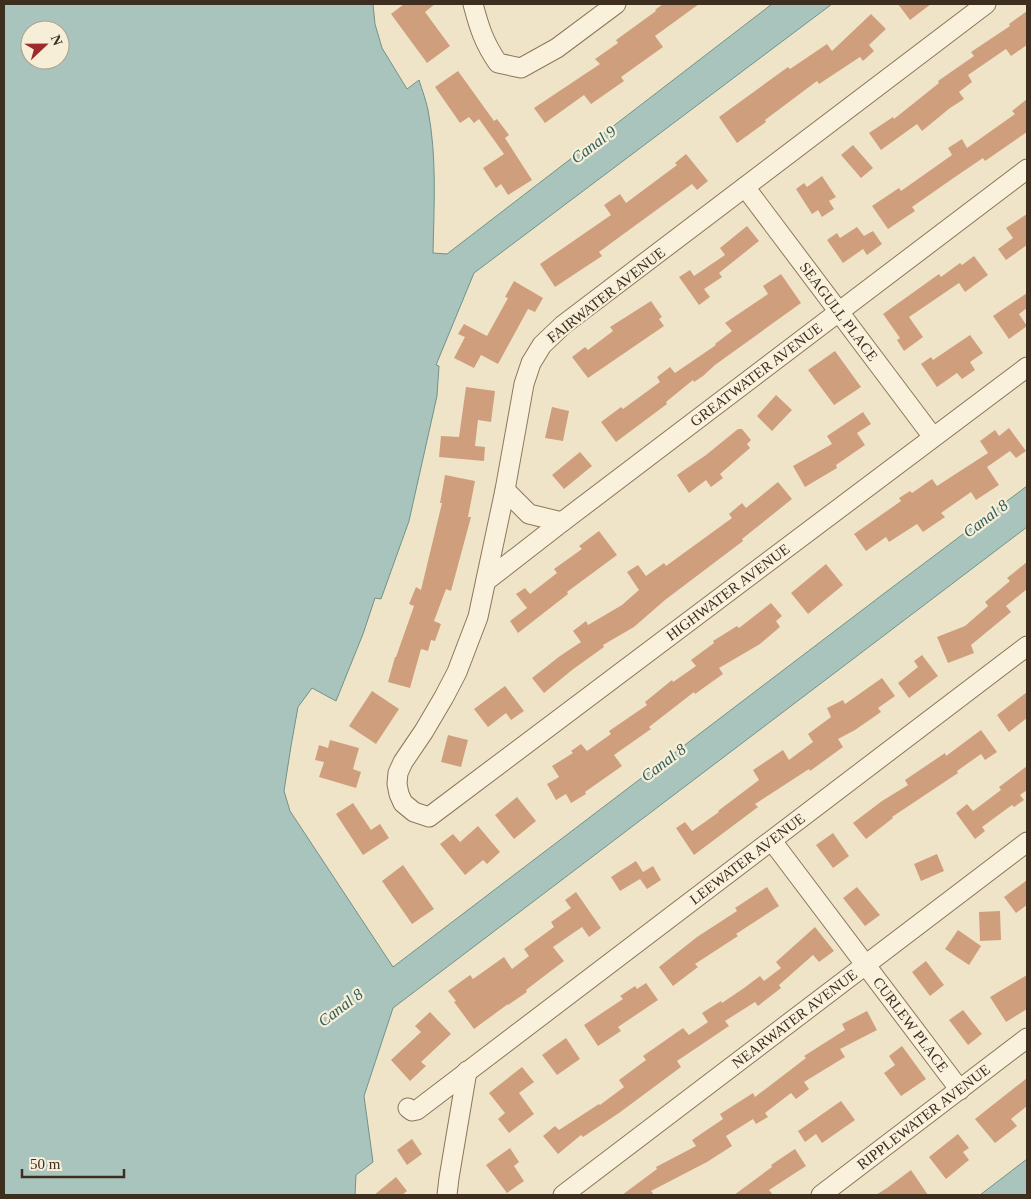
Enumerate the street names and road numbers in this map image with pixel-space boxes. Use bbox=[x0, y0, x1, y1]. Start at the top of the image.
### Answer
street label: FAIRWATER AVENUE bbox=[544, 244, 668, 346]
street label: SEAGULL PLACE bbox=[797, 259, 881, 364]
street label: GREATWATER AVENUE bbox=[687, 320, 825, 430]
street label: HIGHWATER AVENUE bbox=[663, 540, 793, 644]
street label: LEEWATER AVENUE bbox=[687, 810, 808, 908]
street label: NEARWATER AVENUE bbox=[729, 966, 860, 1071]
street label: CURLEW PLACE bbox=[870, 974, 951, 1075]
street label: RIPPLEWATER AVENUE bbox=[854, 1061, 993, 1173]

